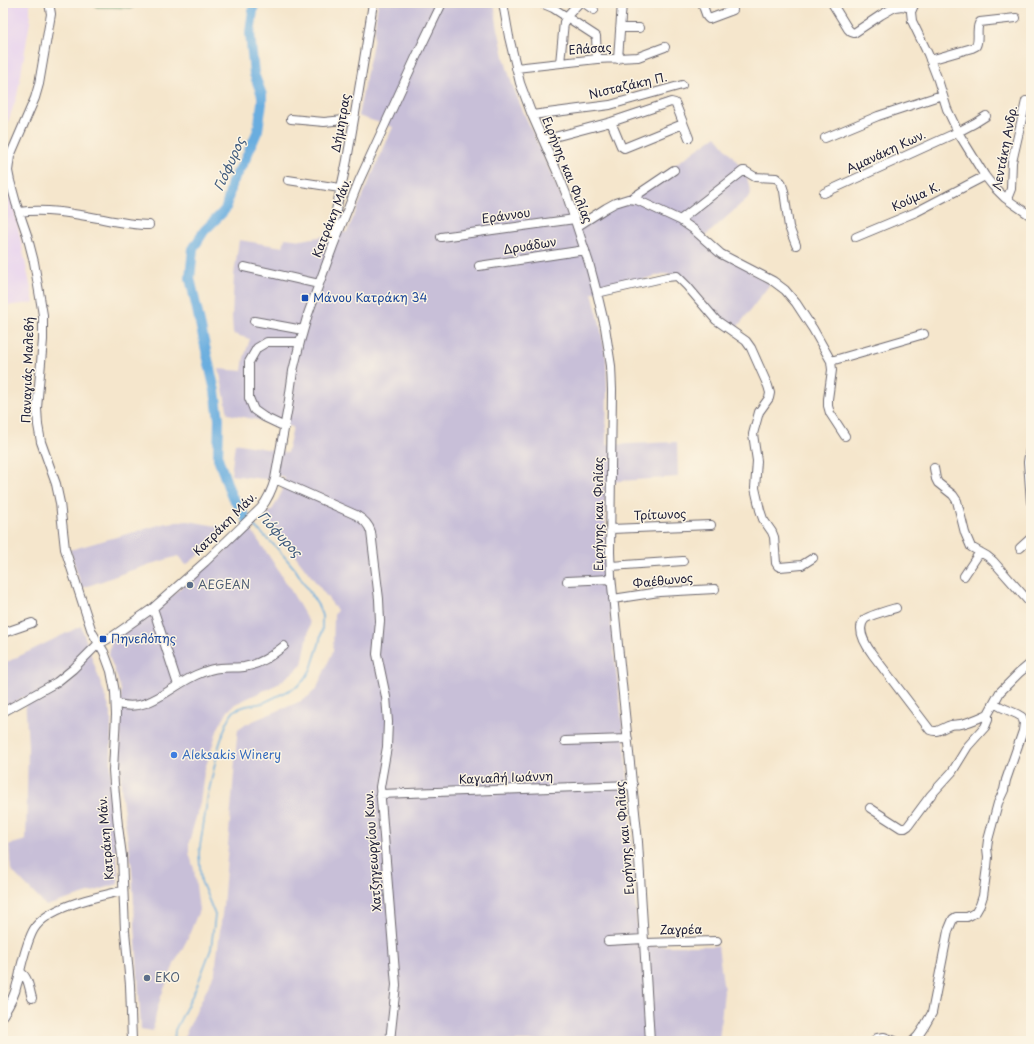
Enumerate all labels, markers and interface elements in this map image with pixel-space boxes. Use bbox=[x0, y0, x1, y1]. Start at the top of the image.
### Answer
street label: Ελάσας bbox=[568, 38, 612, 58]
street label: Νισταζάκη Π. bbox=[587, 67, 669, 103]
street label: Δήμητρας bbox=[326, 92, 354, 154]
street label: Λεντάκη Ανδρ. bbox=[987, 104, 1021, 192]
street label: Ειρήνης και Φιλίας bbox=[538, 113, 598, 226]
street label: Αμανάκη Κων. bbox=[843, 125, 928, 177]
water label: Γιόφυρος bbox=[208, 133, 249, 194]
street label: Κατράκη Μάν. bbox=[307, 175, 355, 260]
street label: Κούμα Κ. bbox=[888, 177, 943, 215]
street label: Εράννου bbox=[480, 203, 531, 227]
street label: Δρυάδων bbox=[502, 232, 558, 258]
place label: Μάνου Κατράκη 34 bbox=[313, 288, 427, 306]
marker: Μάνου Κατράκη 34 bbox=[300, 293, 310, 303]
street label: Παναγιάς Μαλεβή bbox=[16, 317, 38, 423]
street label: Ειρήνης και Φιλίας bbox=[589, 457, 607, 571]
street label: Κατράκη Μάν. bbox=[188, 487, 260, 559]
street label: Τρίτωνος bbox=[633, 504, 687, 524]
water label: Γιόφυρος bbox=[254, 506, 308, 562]
street label: Φαέθωνος bbox=[632, 568, 694, 592]
place label: AEGEAN bbox=[198, 575, 250, 593]
marker: AEGEAN bbox=[185, 580, 195, 590]
place label: Πηνελόπης bbox=[111, 629, 176, 647]
marker: Πηνελόπης bbox=[98, 634, 108, 644]
place label: Aleksakis Winery bbox=[182, 745, 281, 763]
marker: Aleksakis Winery bbox=[169, 750, 179, 760]
street label: Καγιαλή Ιωάννη bbox=[458, 766, 553, 788]
street label: Ειρήνης και Φιλίας bbox=[610, 781, 638, 896]
street label: Χατζηγεωργίου Κων. bbox=[359, 790, 385, 912]
street label: Κατράκη Μάν. bbox=[92, 795, 118, 881]
street label: Ζαγρέα bbox=[659, 920, 703, 938]
place label: EKO bbox=[155, 968, 180, 986]
marker: EKO bbox=[142, 973, 152, 983]

